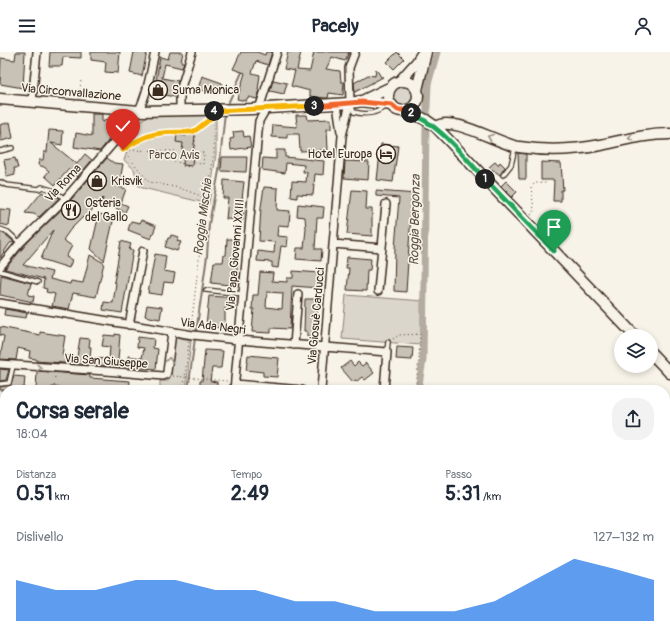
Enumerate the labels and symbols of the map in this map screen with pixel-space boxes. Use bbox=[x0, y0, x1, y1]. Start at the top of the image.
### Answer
shop icon: Suma Monica bbox=[147, 79, 169, 101]
street label: Via Circonvallazione bbox=[20, 81, 122, 104]
place label: Suma Monica bbox=[172, 83, 240, 98]
pin: 3 bbox=[304, 96, 324, 116]
pin: 4 bbox=[204, 101, 224, 121]
pin: 2 bbox=[401, 103, 421, 123]
pin bbox=[106, 109, 140, 150]
one-way arrow bbox=[628, 133, 635, 141]
one-way arrow bbox=[487, 134, 494, 142]
hotel icon: Hotel Europa bbox=[375, 143, 397, 165]
place label: Hotel Europa bbox=[308, 147, 372, 162]
park label: Parco Avis bbox=[148, 148, 200, 163]
street label: Via Roma bbox=[42, 161, 85, 206]
pin: 1 bbox=[475, 169, 495, 189]
shop icon: Krisvik bbox=[86, 170, 108, 192]
place label: Krisvik bbox=[111, 174, 143, 189]
water label: Roggia Bergonza bbox=[406, 174, 424, 266]
water label: Roggia Mischia bbox=[190, 177, 216, 257]
place label: Osteria del Gallo bbox=[85, 196, 129, 225]
street label: Via Papa Giovanni XXIII bbox=[223, 198, 248, 312]
restaurant icon: Osteria del Gallo bbox=[60, 199, 82, 221]
pin bbox=[537, 210, 571, 251]
street label: Via Giosuè Carducci bbox=[305, 267, 328, 365]
street label: Via Ada Negri bbox=[179, 315, 247, 338]
street label: Via San Giuseppe bbox=[64, 351, 148, 372]
one-way arrow bbox=[164, 357, 173, 363]
one-way arrow bbox=[36, 363, 42, 372]

